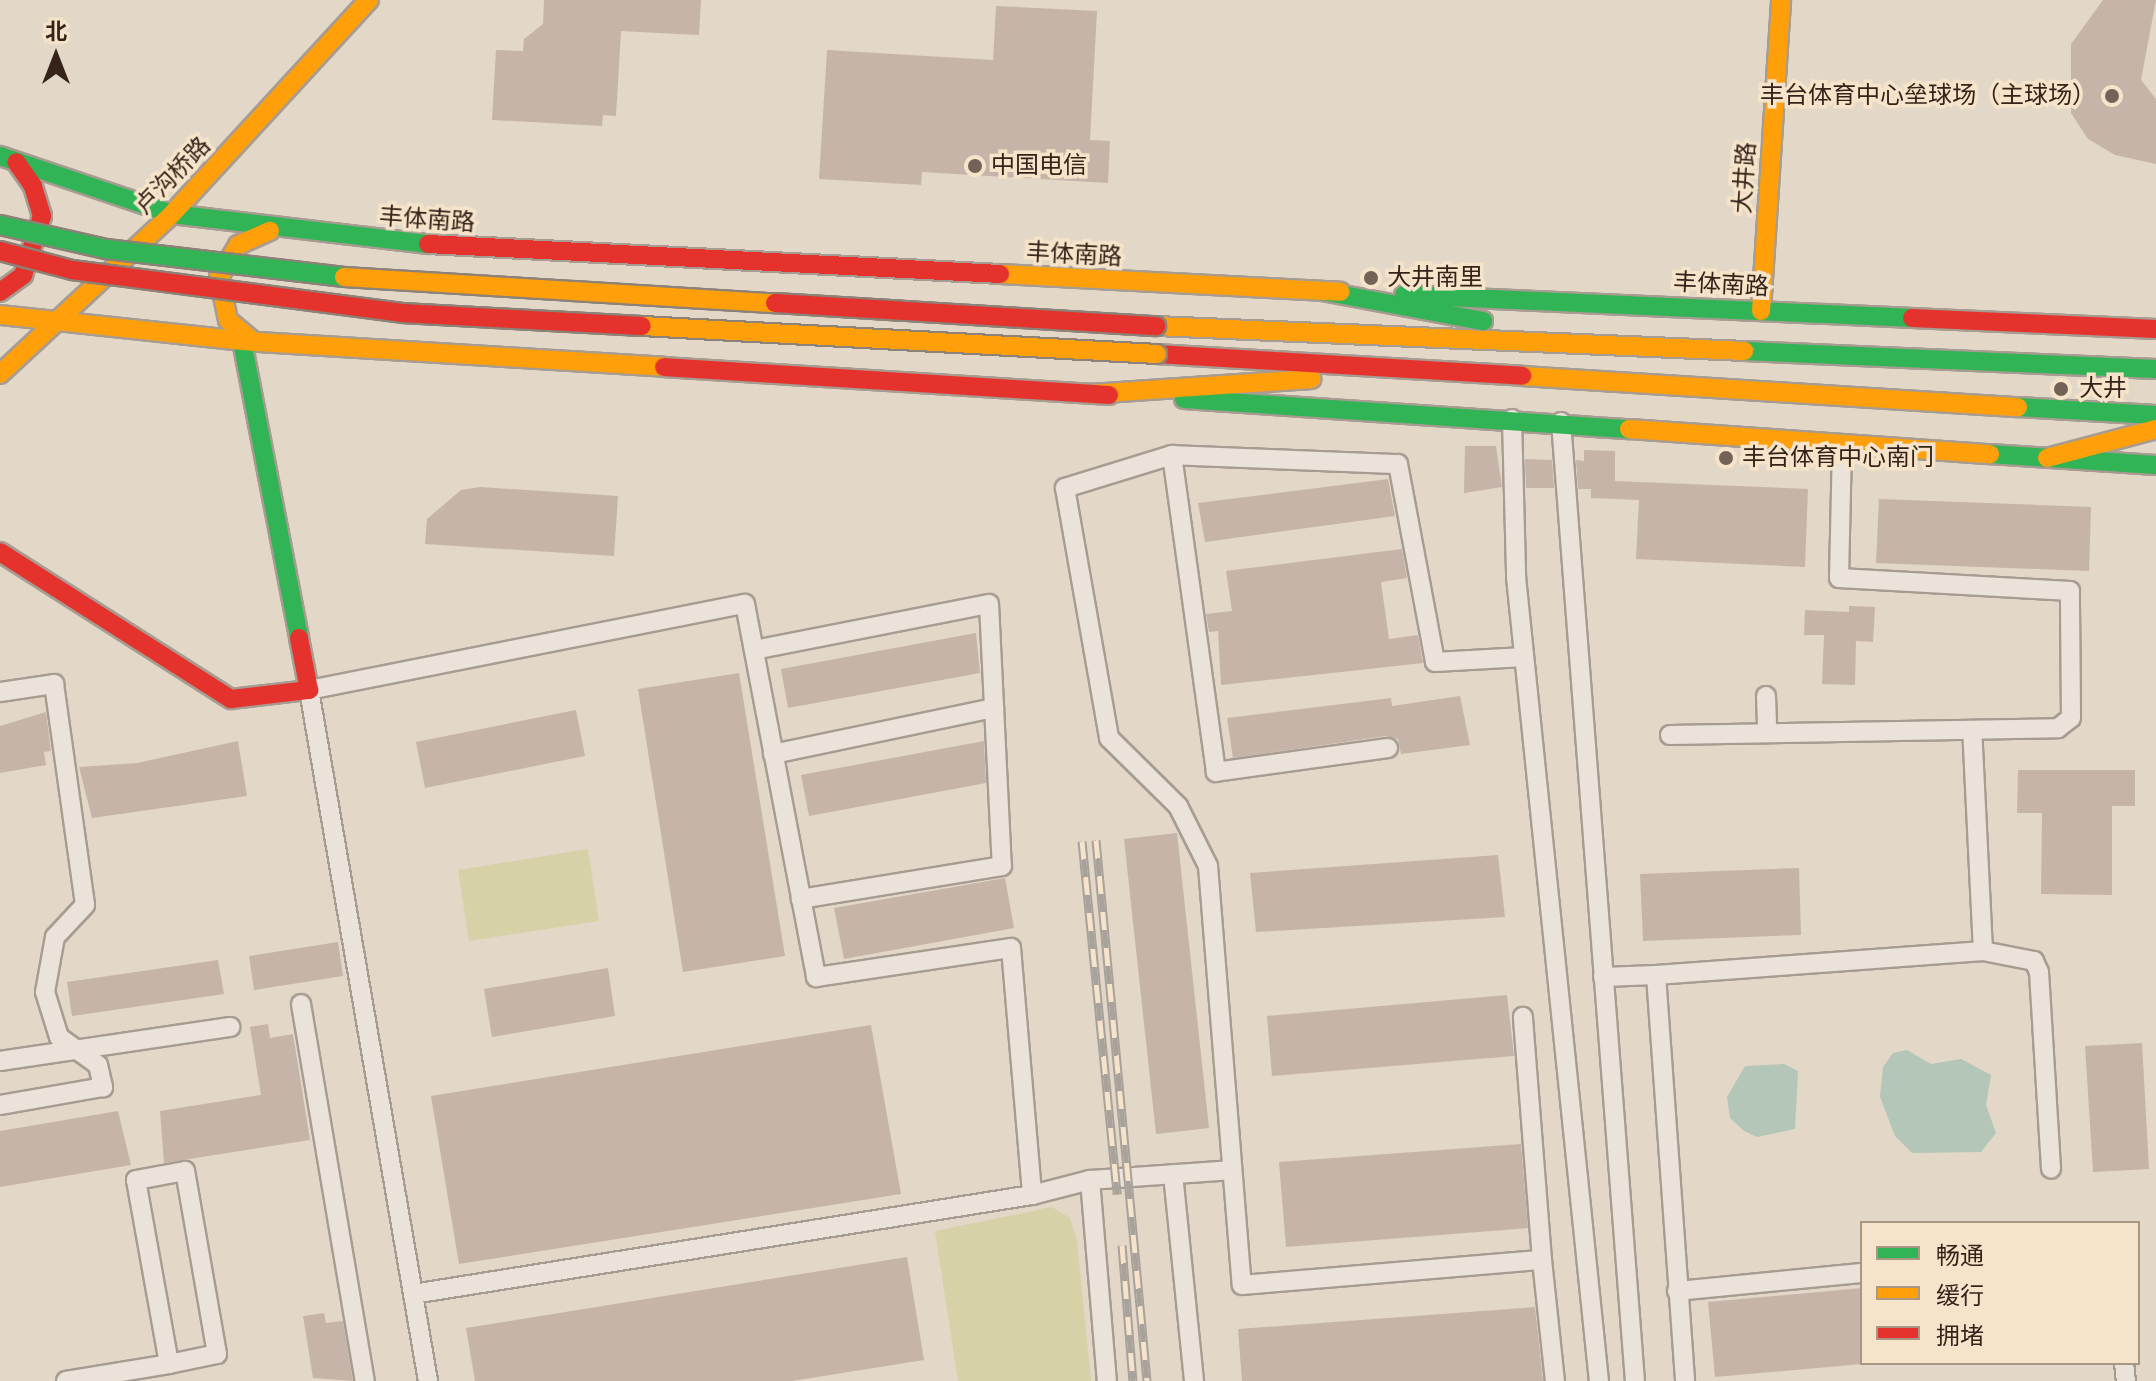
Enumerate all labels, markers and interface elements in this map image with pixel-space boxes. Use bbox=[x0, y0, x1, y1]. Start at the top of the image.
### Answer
north arrow bbox=[16, 16, 96, 96]
text: 北 bbox=[45, 19, 67, 44]
place label: 丰台体育中心垒球场（主球场） bbox=[1760, 82, 2096, 110]
marker: 丰台体育中心垒球场（主球场） bbox=[2103, 87, 2121, 105]
street label: 卢沟桥路 bbox=[129, 131, 217, 221]
street label: 大井路 bbox=[1728, 141, 1762, 215]
place label: 中国电信 bbox=[991, 152, 1087, 180]
marker: 中国电信 bbox=[966, 157, 984, 175]
street label: 丰体南路 bbox=[378, 202, 476, 238]
street label: 丰体南路 bbox=[1025, 238, 1123, 272]
place label: 大井南里 bbox=[1387, 264, 1483, 292]
street label: 丰体南路 bbox=[1672, 268, 1770, 302]
marker: 大井南里 bbox=[1362, 269, 1380, 287]
place label: 大井 bbox=[2079, 375, 2127, 403]
marker: 大井 bbox=[2050, 378, 2072, 400]
place label: 丰台体育中心南门 bbox=[1742, 444, 1934, 472]
marker: 丰台体育中心南门 bbox=[1717, 449, 1735, 467]
legend bbox=[1860, 1221, 2140, 1365]
text: 畅通 bbox=[1936, 1242, 1984, 1270]
text: 缓行 bbox=[1936, 1282, 1984, 1310]
text: 拥堵 bbox=[1936, 1322, 1984, 1350]

